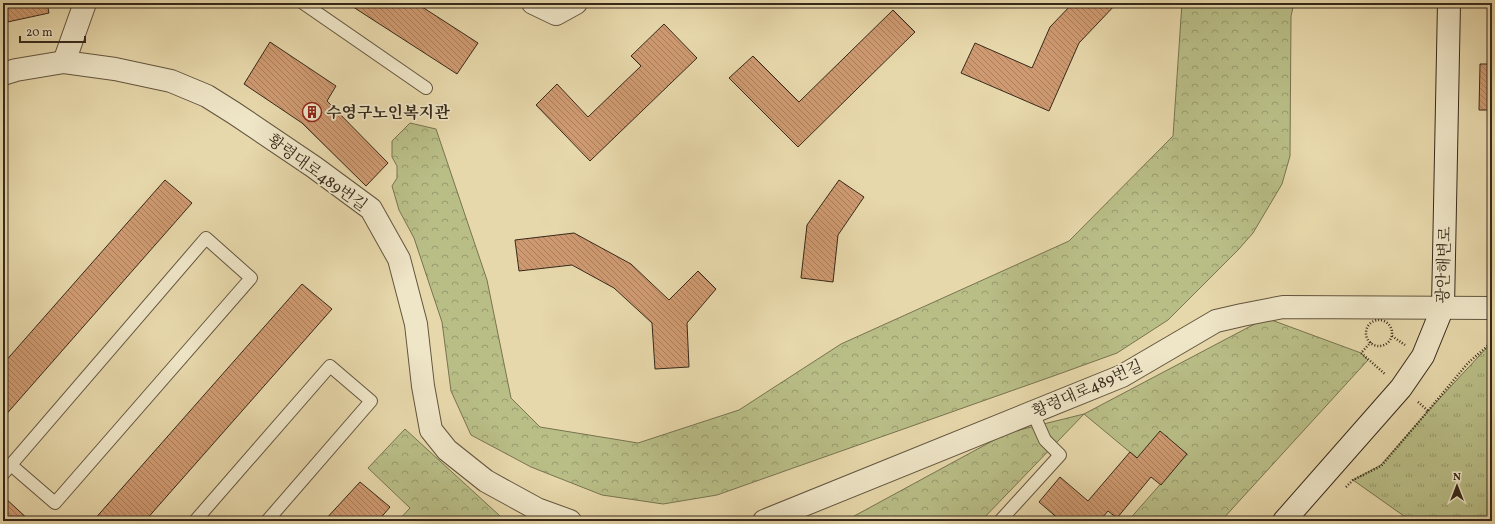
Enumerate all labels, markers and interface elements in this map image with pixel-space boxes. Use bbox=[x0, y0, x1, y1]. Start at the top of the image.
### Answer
scale bar bbox=[20, 18, 85, 44]
text: 20 m bbox=[26, 25, 53, 41]
building icon: 수영구노인복지관 bbox=[301, 101, 323, 123]
place label: 수영구노인복지관 bbox=[326, 103, 450, 125]
street label: 황령대로489번길 bbox=[262, 130, 371, 217]
street label: 광안해변로 bbox=[1433, 226, 1457, 304]
street label: 황령대로489번길 bbox=[1029, 356, 1146, 424]
north arrow bbox=[1437, 466, 1477, 506]
text: N bbox=[1453, 470, 1461, 485]

